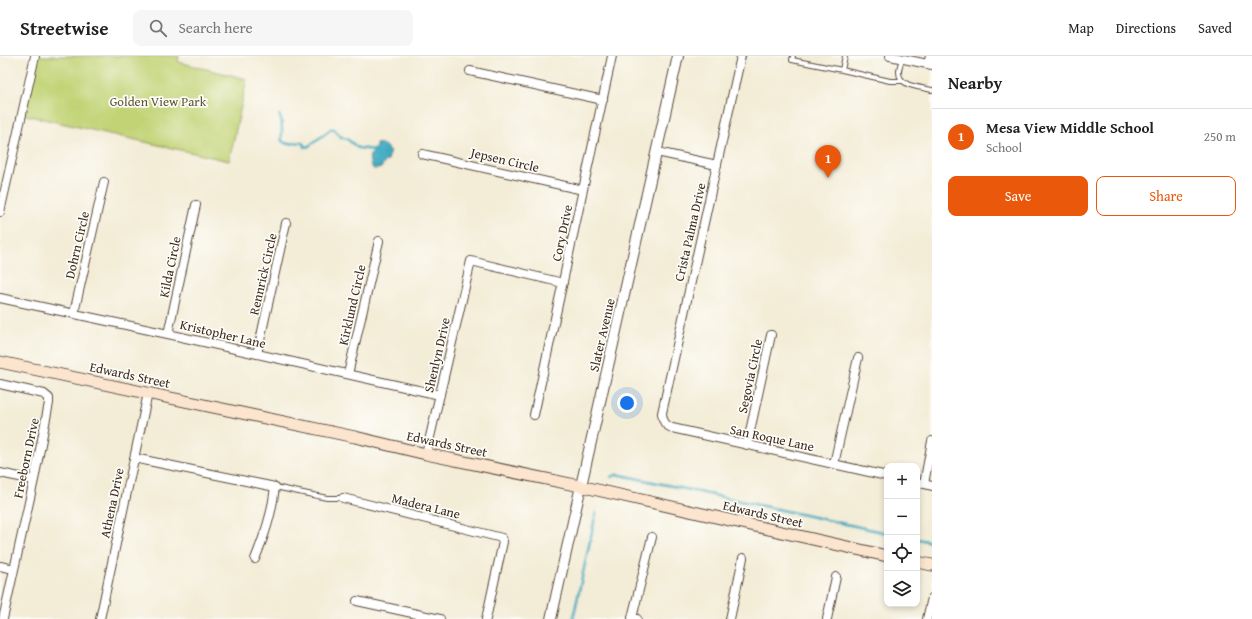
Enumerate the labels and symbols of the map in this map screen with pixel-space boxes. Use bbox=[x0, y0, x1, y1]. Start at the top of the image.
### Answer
park label: Golden View Park bbox=[110, 92, 207, 111]
street label: Jepsen Circle bbox=[467, 142, 541, 177]
pin: 1 bbox=[815, 145, 841, 178]
street label: Crista Palma Drive bbox=[669, 181, 711, 283]
street label: Cory Drive bbox=[547, 203, 577, 263]
street label: Dohrn Circle bbox=[60, 209, 94, 281]
street label: Rennrick Circle bbox=[244, 231, 282, 317]
street label: Kilda Circle bbox=[154, 235, 186, 299]
street label: Kirklund Circle bbox=[333, 263, 371, 347]
street label: Slater Avenue bbox=[584, 296, 620, 374]
street label: Kristopher Lane bbox=[178, 315, 268, 353]
street label: Shenlyn Drive bbox=[419, 316, 455, 394]
street label: Segovia Circle bbox=[733, 337, 767, 415]
street label: Edwards Street bbox=[88, 357, 172, 393]
your location bbox=[617, 393, 637, 413]
street label: Freeborn Drive bbox=[8, 416, 44, 500]
street label: San Roque Lane bbox=[728, 420, 816, 456]
street label: Edwards Street bbox=[405, 426, 489, 462]
street label: Athena Drive bbox=[95, 466, 129, 540]
street label: Madera Lane bbox=[390, 488, 462, 524]
street label: Edwards Street bbox=[721, 496, 805, 533]

